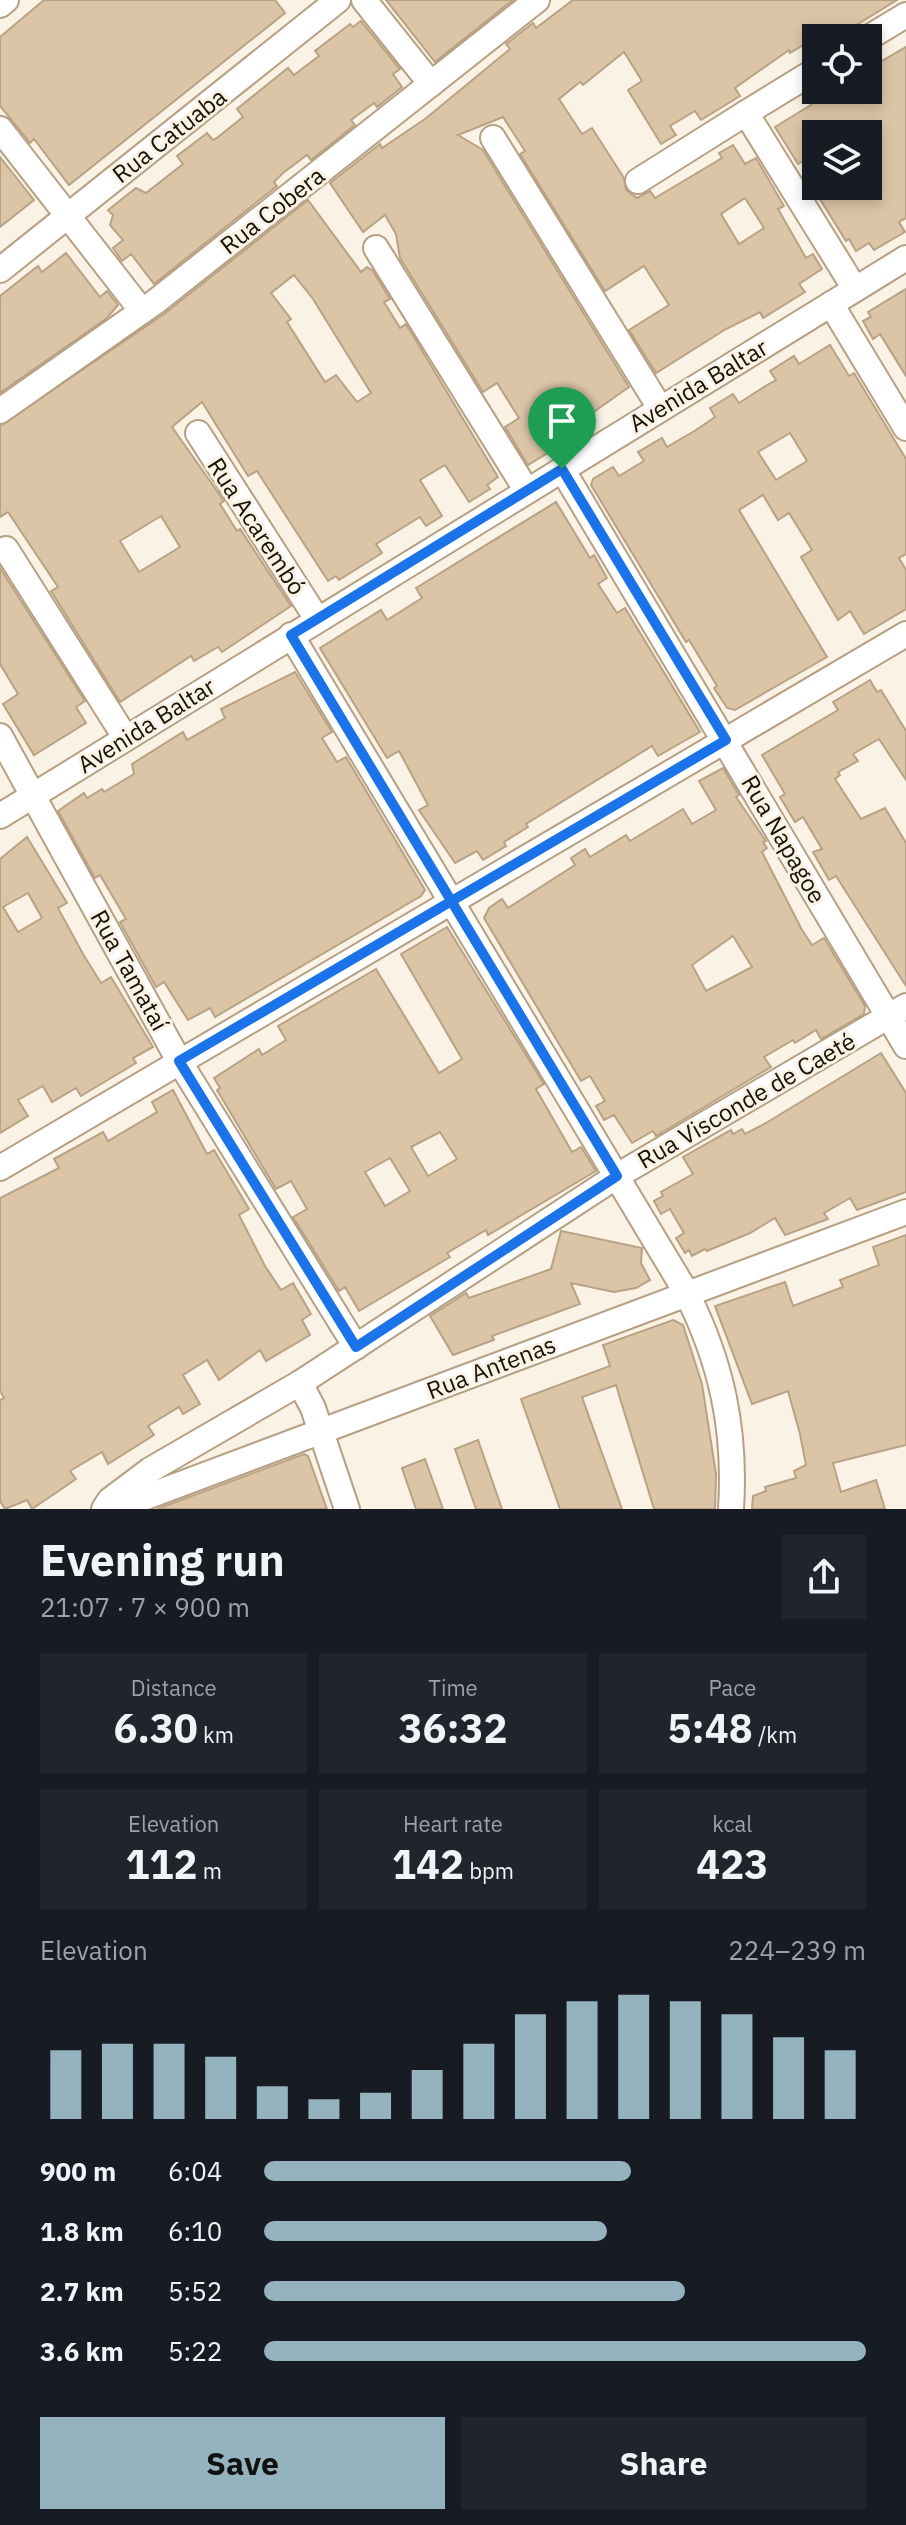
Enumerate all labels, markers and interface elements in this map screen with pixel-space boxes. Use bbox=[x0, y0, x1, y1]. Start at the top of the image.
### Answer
map controls bbox=[802, 24, 882, 200]
button: locate bbox=[802, 24, 882, 104]
street label: Rua Catuaba bbox=[105, 80, 233, 190]
button: layers bbox=[802, 120, 882, 200]
street label: Rua Cobera bbox=[213, 159, 331, 261]
street label: Avenida Baltar bbox=[623, 331, 774, 439]
pin bbox=[528, 387, 596, 469]
icon: arrive bbox=[540, 399, 584, 443]
street label: Rua Acarembó bbox=[201, 451, 313, 601]
street label: Avenida Baltar bbox=[71, 670, 221, 780]
street label: Rua Napagoe bbox=[734, 769, 834, 909]
street label: Rua Tamataí bbox=[84, 904, 176, 1036]
street label: Rua Visconde de Caeté bbox=[631, 1024, 861, 1176]
street label: Rua Antenas bbox=[422, 1328, 560, 1406]
text: Evening run bbox=[40, 1531, 285, 1588]
button: share bbox=[782, 1535, 866, 1619]
text: 21:07 · 7 × 900 m bbox=[40, 1590, 250, 1624]
text: Distance bbox=[131, 1673, 217, 1702]
text: Time bbox=[428, 1673, 478, 1702]
text: Pace bbox=[708, 1673, 756, 1702]
text: 6.30 bbox=[113, 1702, 198, 1754]
text: 36:32 bbox=[398, 1702, 508, 1754]
text: 5:48 bbox=[668, 1702, 753, 1754]
text: km bbox=[198, 1720, 234, 1749]
text: /km bbox=[753, 1720, 797, 1749]
text: Elevation bbox=[128, 1809, 219, 1838]
text: Heart rate bbox=[403, 1809, 503, 1838]
text: kcal bbox=[712, 1809, 752, 1838]
text: 112 bbox=[125, 1838, 197, 1890]
text: 142 bbox=[392, 1838, 464, 1890]
text: 423 bbox=[696, 1838, 768, 1890]
text: m bbox=[197, 1856, 222, 1885]
text: bpm bbox=[464, 1856, 514, 1885]
text: Elevation bbox=[40, 1933, 148, 1967]
text: 224–239 m bbox=[728, 1933, 866, 1967]
text: 900 m bbox=[40, 2154, 116, 2188]
text: 6:04 bbox=[168, 2154, 222, 2188]
text: 1.8 km bbox=[40, 2214, 124, 2248]
text: 6:10 bbox=[168, 2214, 222, 2248]
text: 2.7 km bbox=[40, 2274, 124, 2308]
text: 5:52 bbox=[168, 2274, 222, 2308]
text: 3.6 km bbox=[40, 2334, 124, 2368]
text: 5:22 bbox=[168, 2334, 222, 2368]
button: Save bbox=[40, 2417, 445, 2509]
button: Share bbox=[461, 2417, 866, 2509]

